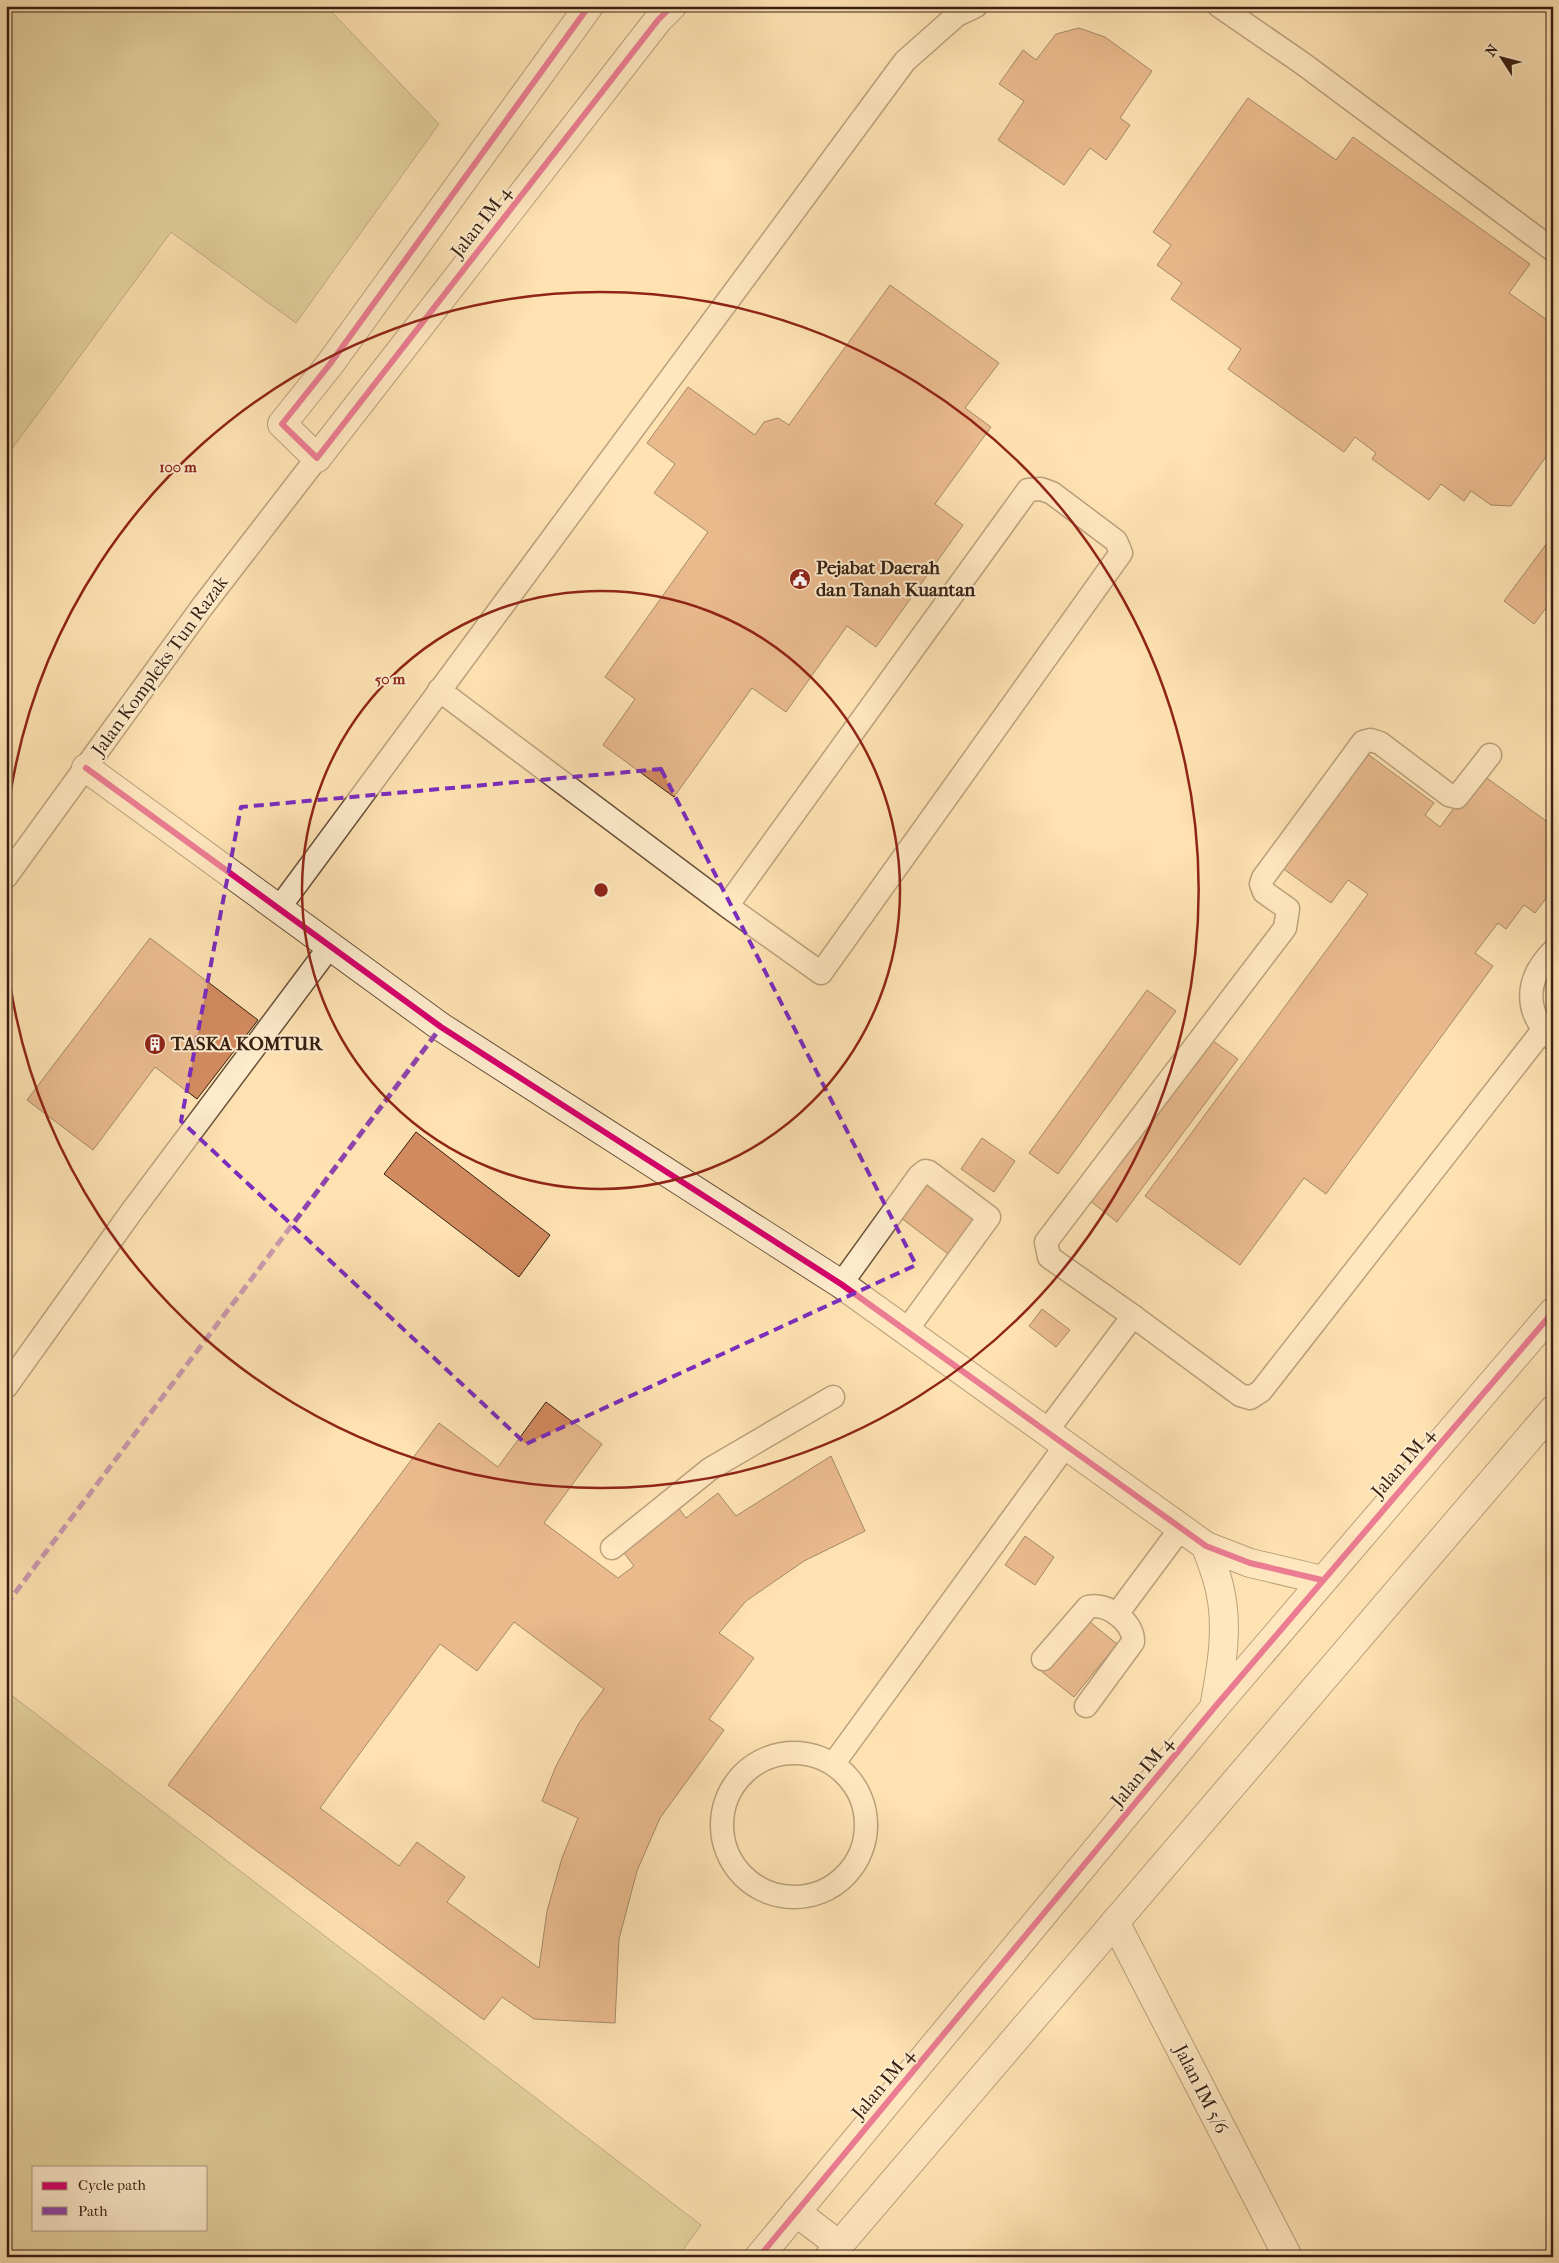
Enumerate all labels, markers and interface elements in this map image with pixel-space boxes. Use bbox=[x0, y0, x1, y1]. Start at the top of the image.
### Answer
north arrow bbox=[1476, 32, 1526, 82]
text: N bbox=[1482, 41, 1502, 60]
street label: Jalan IM 4 bbox=[445, 181, 516, 264]
text: 100 m bbox=[159, 458, 197, 476]
place label: Pejabat Daerah dan Tanah Kuantan bbox=[816, 557, 976, 601]
public building icon: Pejabat Daerah dan Tanah Kuantan bbox=[788, 567, 812, 591]
street label: Jalan Kompleks Tun Razak bbox=[86, 572, 233, 762]
text: 50 m bbox=[375, 670, 406, 688]
centre of rings bbox=[592, 881, 610, 899]
building icon: TASKA KOMTUR bbox=[143, 1032, 167, 1056]
place label: TASKA KOMTUR bbox=[170, 1033, 323, 1055]
street label: Jalan IM 4 bbox=[1366, 1423, 1440, 1504]
street label: Jalan IM 4 bbox=[1105, 1732, 1178, 1813]
street label: Jalan IM 5/6 bbox=[1168, 2039, 1233, 2138]
street label: Jalan IM 4 bbox=[846, 2044, 919, 2125]
legend bbox=[32, 2166, 208, 2230]
text: Cycle path bbox=[78, 2176, 146, 2194]
text: Path bbox=[78, 2202, 108, 2220]

